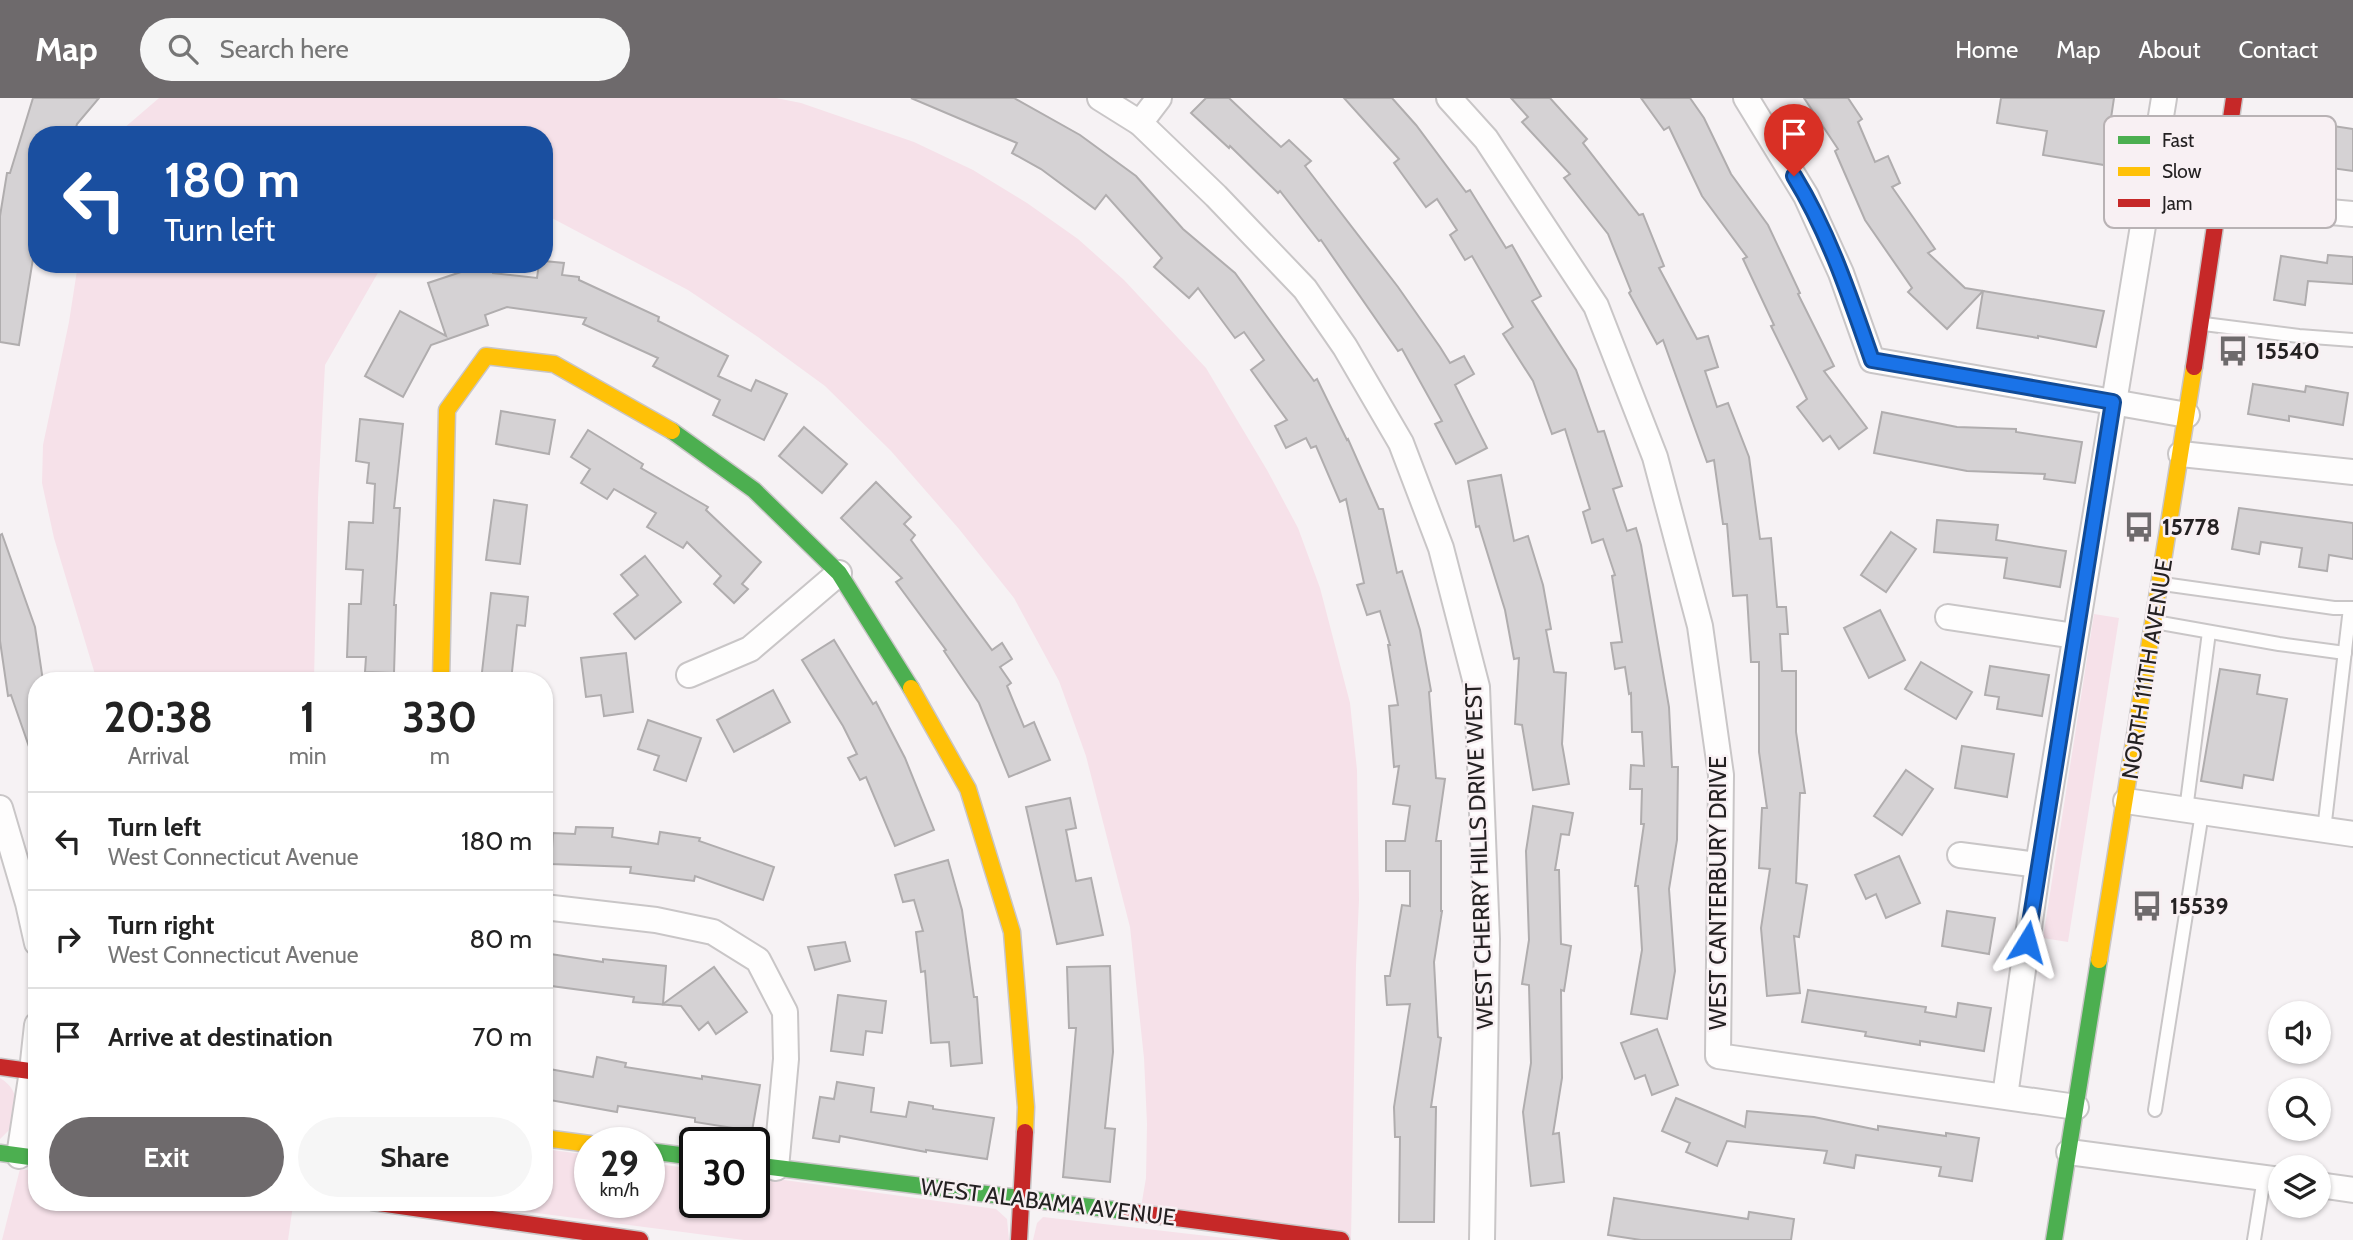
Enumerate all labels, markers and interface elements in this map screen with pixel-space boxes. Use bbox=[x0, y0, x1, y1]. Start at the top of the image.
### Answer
search box bbox=[140, 18, 630, 81]
text: Map bbox=[35, 29, 98, 69]
icon: search bbox=[164, 30, 202, 68]
text: Search here bbox=[220, 33, 349, 65]
text: Home bbox=[1955, 35, 2018, 64]
text: Map bbox=[2056, 35, 2101, 64]
text: About bbox=[2139, 35, 2201, 64]
text: Contact bbox=[2239, 35, 2318, 64]
pin bbox=[1764, 104, 1824, 176]
icon: arrive bbox=[1775, 115, 1813, 153]
legend bbox=[2104, 116, 2336, 228]
text: Fast bbox=[2162, 129, 2195, 152]
text: 180 m bbox=[164, 150, 300, 209]
icon: left bbox=[49, 154, 140, 245]
text: Slow bbox=[2162, 160, 2202, 183]
text: Jam bbox=[2161, 192, 2192, 215]
text: Turn left bbox=[164, 210, 275, 249]
bus stop icon: 15540 bbox=[2216, 334, 2250, 368]
place label: 15540 bbox=[2256, 337, 2320, 365]
bus stop icon: 15778 bbox=[2122, 510, 2156, 544]
place label: 15778 bbox=[2162, 513, 2220, 541]
street label: NORTH 111TH AVENUE bbox=[2116, 557, 2178, 781]
street label: WEST CHERRY HILLS DRIVE WEST bbox=[1459, 682, 1499, 1030]
text: 20:38 bbox=[104, 691, 213, 743]
text: 1 bbox=[300, 691, 315, 743]
text: 330 bbox=[402, 691, 477, 743]
text: Arrival bbox=[128, 742, 189, 770]
text: min bbox=[289, 742, 327, 770]
text: m bbox=[430, 742, 450, 770]
street label: WEST CANTERBURY DRIVE bbox=[1704, 756, 1732, 1030]
text: Turn left bbox=[108, 811, 201, 843]
icon: left bbox=[49, 822, 87, 860]
text: 180 m bbox=[461, 825, 532, 857]
text: West Connecticut Avenue bbox=[108, 843, 359, 871]
bus stop icon: 15539 bbox=[2130, 889, 2164, 923]
place label: 15539 bbox=[2170, 892, 2229, 920]
position arrow bbox=[1990, 905, 2064, 979]
text: Turn right bbox=[108, 909, 214, 941]
icon: right bbox=[49, 920, 87, 958]
text: 80 m bbox=[469, 923, 532, 955]
text: West Connecticut Avenue bbox=[108, 941, 359, 969]
map controls bbox=[2268, 1001, 2331, 1218]
button: sound bbox=[2268, 1001, 2331, 1064]
icon: arrive bbox=[49, 1018, 87, 1056]
text: Arrive at destination bbox=[108, 1021, 333, 1053]
text: 70 m bbox=[472, 1021, 532, 1053]
button: search bbox=[2268, 1078, 2331, 1141]
button: Exit bbox=[49, 1117, 284, 1197]
button: Share bbox=[298, 1117, 532, 1197]
speed limit sign: 30 bbox=[679, 1127, 770, 1218]
text: 29 bbox=[600, 1142, 639, 1185]
button: layers bbox=[2268, 1155, 2331, 1218]
street label: WEST ALABAMA AVENUE bbox=[919, 1172, 1177, 1232]
text: km/h bbox=[600, 1179, 639, 1201]

